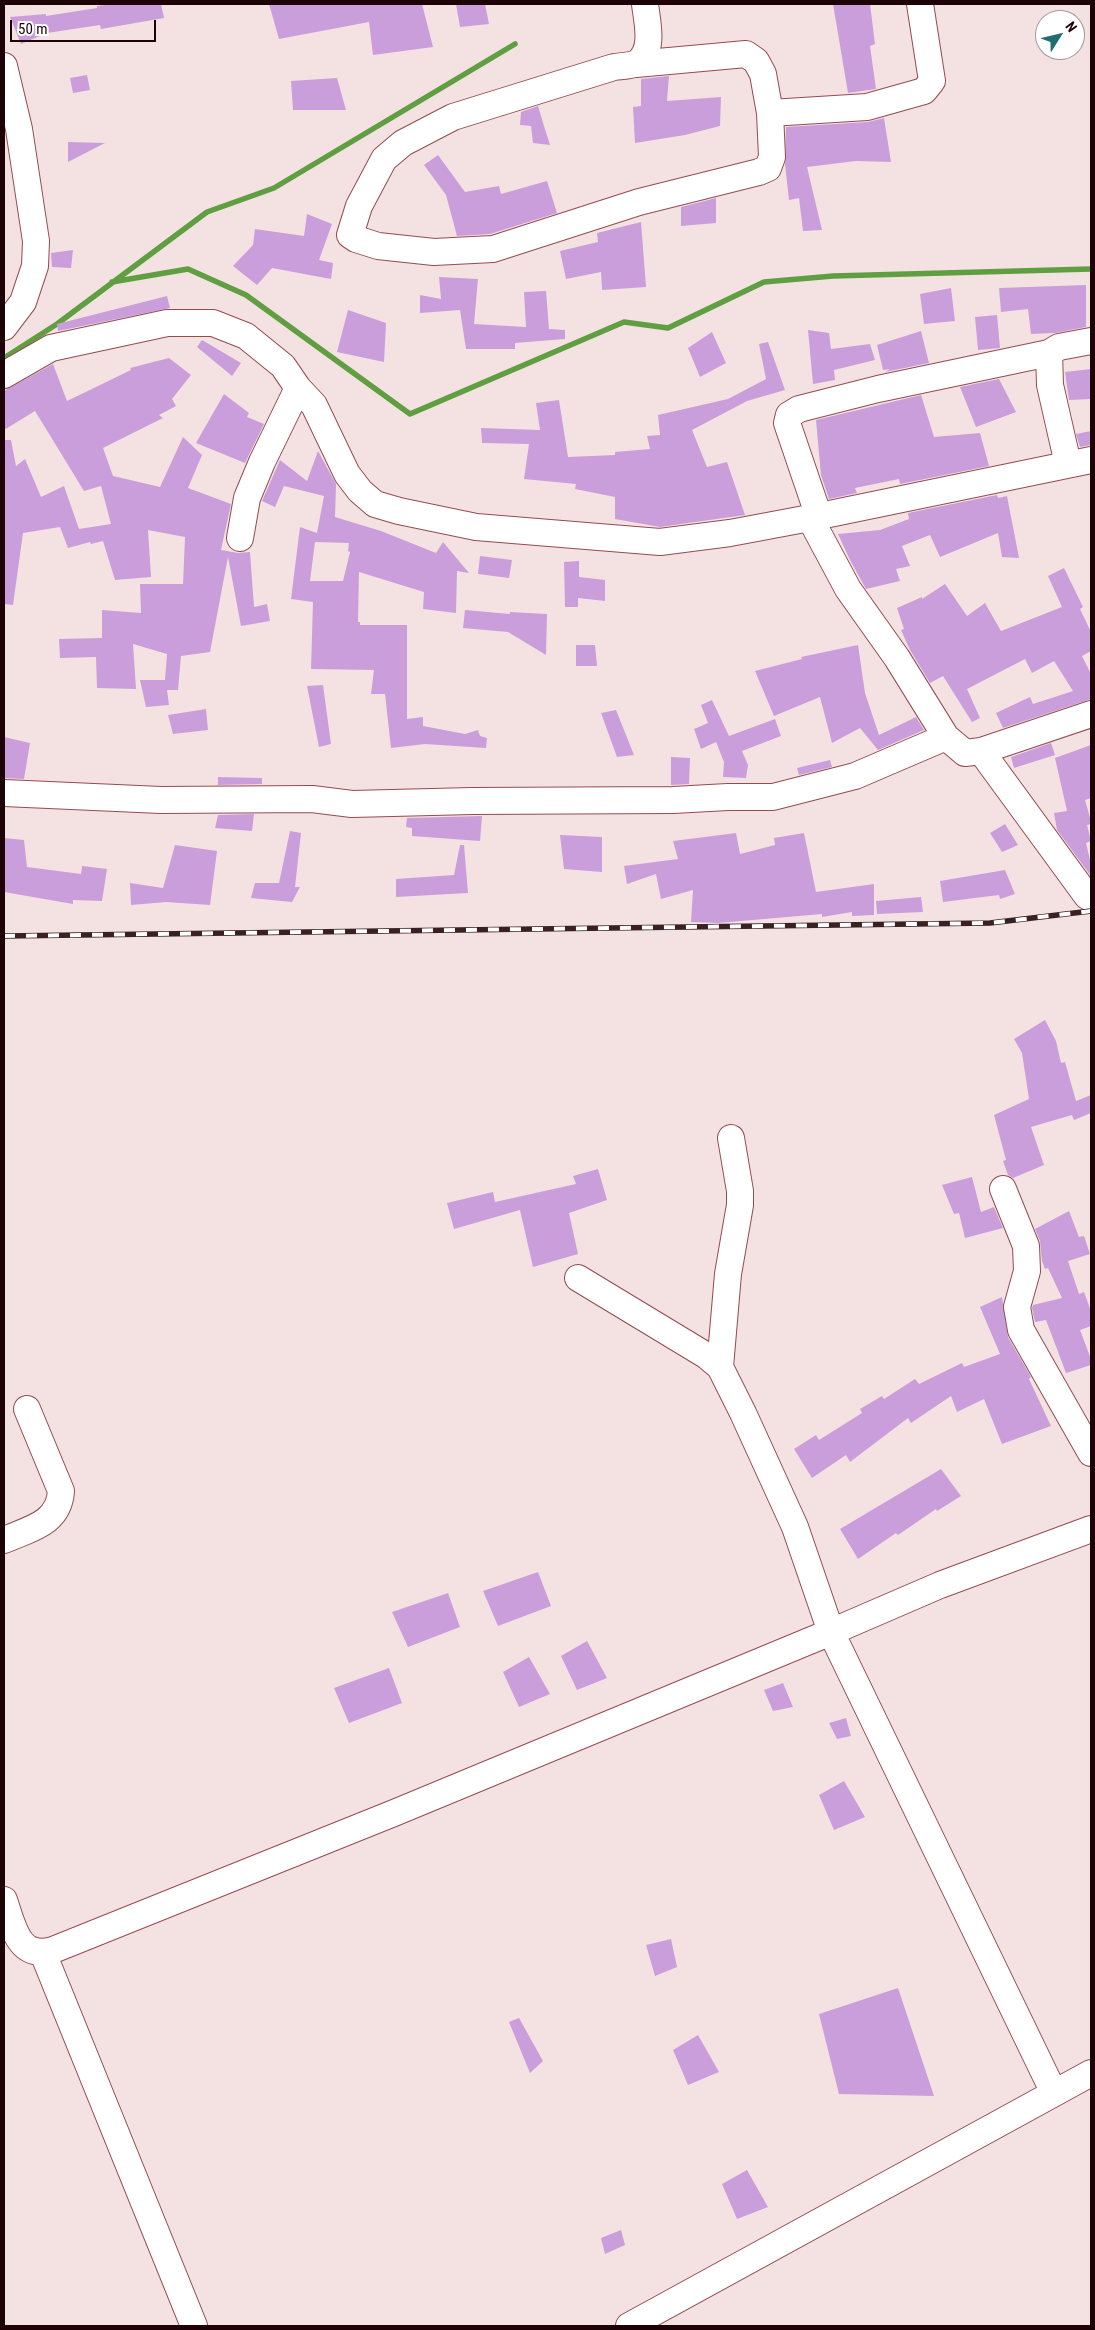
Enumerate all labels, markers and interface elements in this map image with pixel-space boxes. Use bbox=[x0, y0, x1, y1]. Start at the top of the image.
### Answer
scale bar bbox=[12, 10, 159, 42]
north arrow bbox=[1035, 10, 1085, 60]
text: N bbox=[1062, 19, 1080, 35]
text: 50 m bbox=[18, 20, 48, 38]

